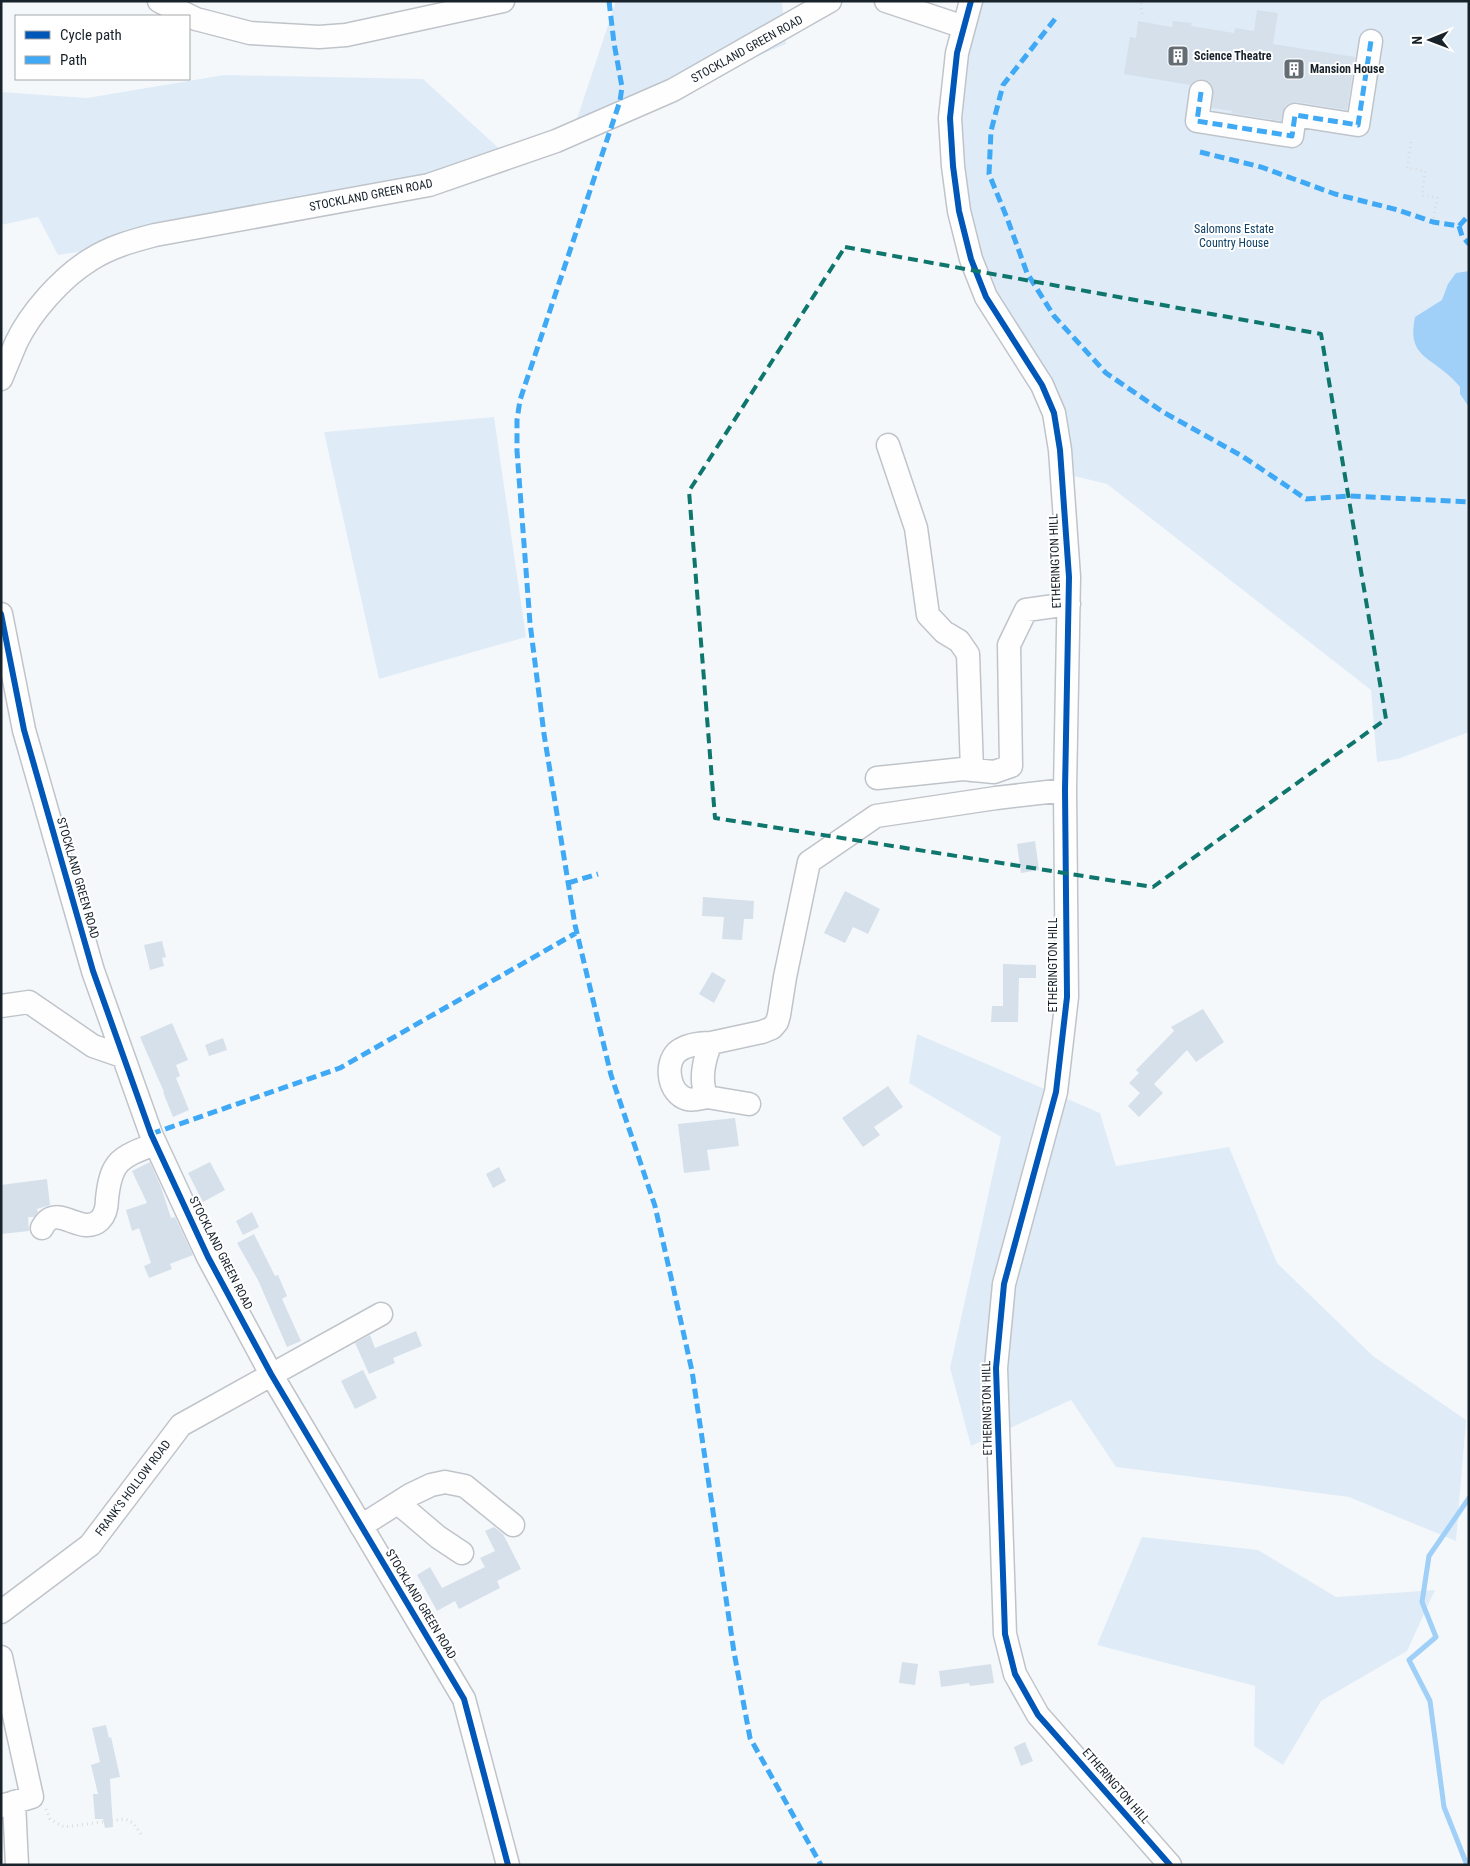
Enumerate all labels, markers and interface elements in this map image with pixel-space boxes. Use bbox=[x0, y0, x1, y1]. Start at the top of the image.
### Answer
street label: STOCKLAND GREEN ROAD bbox=[689, 12, 805, 86]
legend bbox=[15, 15, 190, 80]
north arrow bbox=[1405, 15, 1455, 65]
text: Cycle path bbox=[60, 26, 122, 44]
text: N bbox=[1409, 36, 1425, 45]
building icon: Science Theatre bbox=[1166, 44, 1190, 68]
place label: Science Theatre bbox=[1194, 49, 1272, 63]
text: Path bbox=[60, 51, 87, 69]
building icon: Mansion House bbox=[1282, 57, 1306, 81]
place label: Mansion House bbox=[1310, 62, 1384, 76]
street label: STOCKLAND GREEN ROAD bbox=[308, 176, 434, 214]
park label: Salomons Estate Country House bbox=[1194, 222, 1274, 250]
street label: ETHERINGTON HILL bbox=[1046, 513, 1064, 609]
street label: STOCKLAND GREEN ROAD bbox=[54, 816, 102, 940]
street label: ETHERINGTON HILL bbox=[1046, 917, 1060, 1012]
street label: STOCKLAND GREEN ROAD bbox=[186, 1194, 256, 1312]
street label: ETHERINGTON HILL bbox=[979, 1360, 995, 1456]
street label: FRANK'S HOLLOW ROAD bbox=[92, 1437, 174, 1539]
street label: STOCKLAND GREEN ROAD bbox=[383, 1547, 459, 1661]
street label: ETHERINGTON HILL bbox=[1080, 1746, 1153, 1827]

